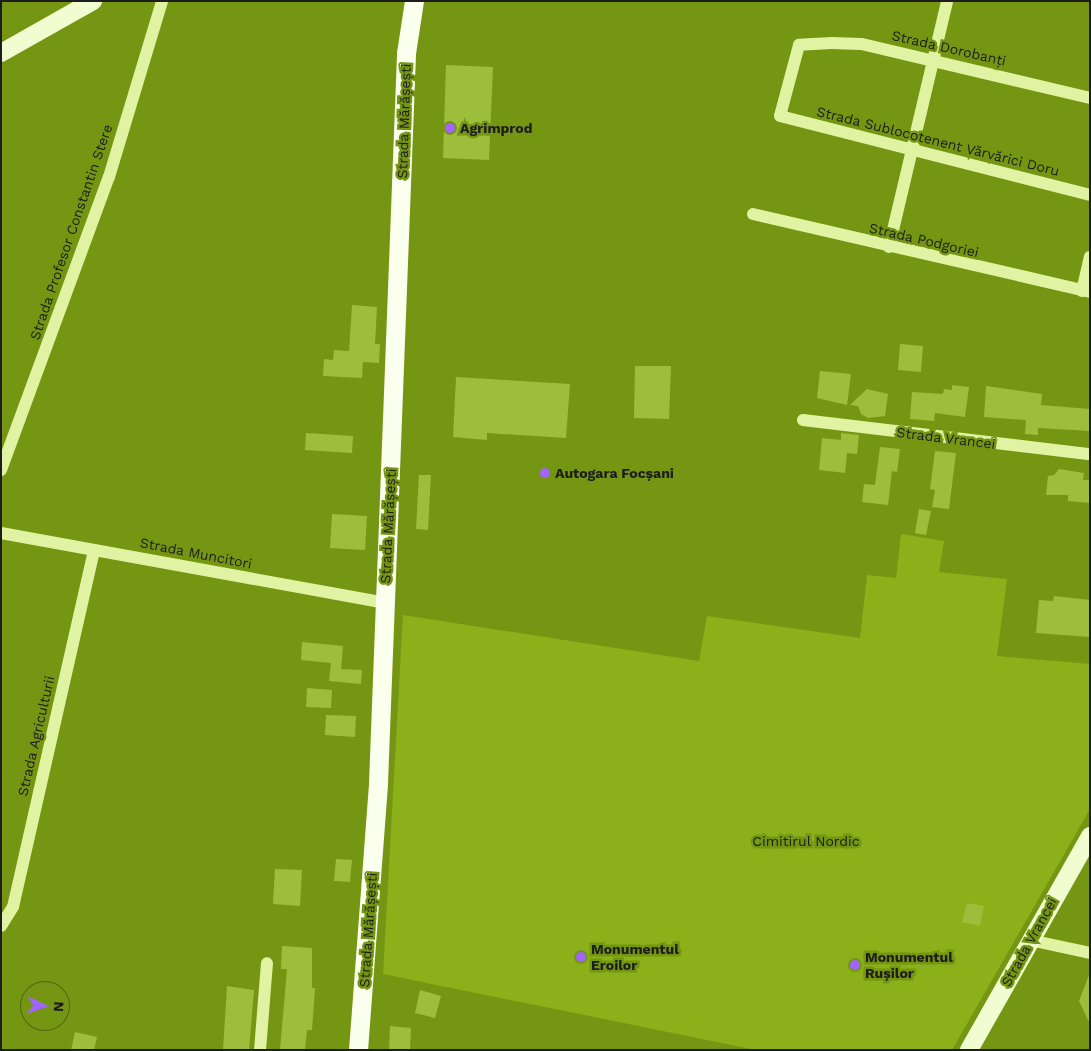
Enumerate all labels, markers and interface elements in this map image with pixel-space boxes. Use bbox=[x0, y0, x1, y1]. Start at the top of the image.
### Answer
street label: Strada Dorobanți bbox=[890, 27, 1008, 69]
street label: Strada Mărășești bbox=[394, 63, 414, 179]
street label: Strada Sublocotenent Vărvărici Doru bbox=[815, 103, 1061, 179]
place label: Agrimprod bbox=[460, 120, 532, 136]
street label: Strada Profesor Constantin Stere bbox=[26, 122, 116, 342]
marker: Agrimprod bbox=[444, 122, 456, 134]
street label: Strada Podgoriei bbox=[867, 219, 981, 261]
street label: Strada Vrancei bbox=[895, 424, 997, 452]
place label: Autogara Focșani bbox=[555, 465, 674, 481]
marker: Autogara Focșani bbox=[539, 467, 551, 479]
street label: Strada Mărășești bbox=[377, 468, 399, 584]
street label: Strada Muncitori bbox=[138, 534, 254, 572]
street label: Strada Agriculturii bbox=[14, 674, 58, 798]
park label: Cimitirul Nordic bbox=[752, 833, 860, 849]
street label: Strada Mărășești bbox=[356, 872, 380, 988]
street label: Strada Vrancei bbox=[997, 894, 1061, 990]
place label: Monumentul Eroilor bbox=[591, 941, 679, 974]
place label: Monumentul Rușilor bbox=[865, 949, 953, 982]
marker: Monumentul Eroilor bbox=[575, 951, 587, 963]
marker: Monumentul Rușilor bbox=[849, 959, 861, 971]
north arrow bbox=[20, 981, 70, 1031]
text: N bbox=[51, 1001, 67, 1012]

